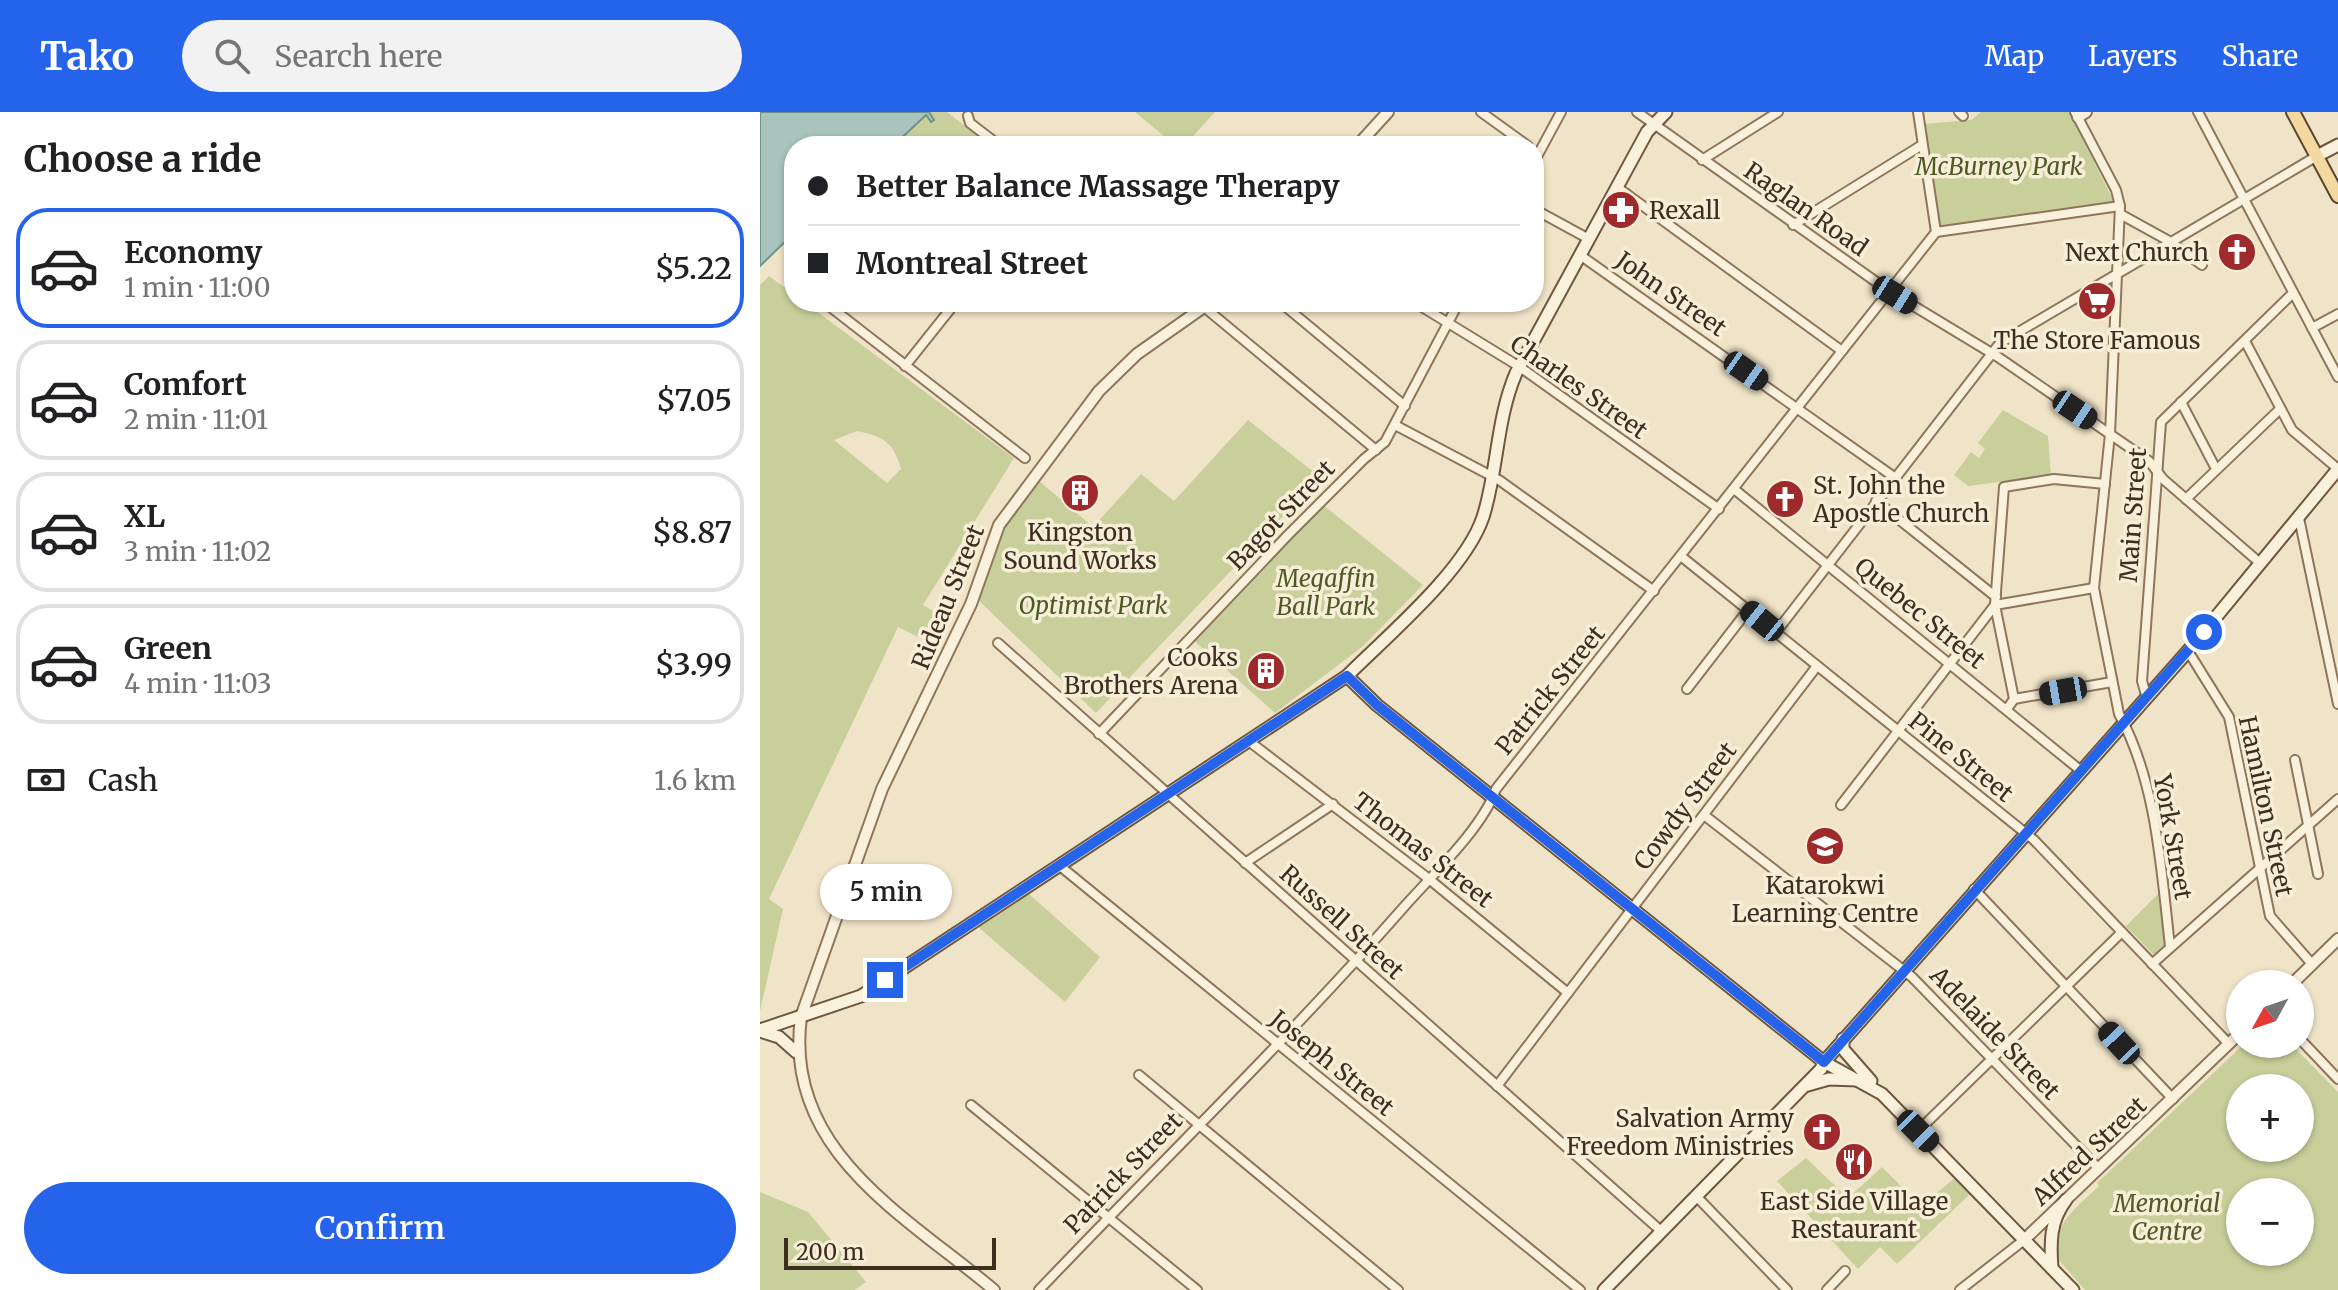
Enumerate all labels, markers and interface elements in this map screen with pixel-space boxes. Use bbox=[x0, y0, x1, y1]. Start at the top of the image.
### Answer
search box bbox=[182, 20, 742, 92]
text: Tako bbox=[40, 33, 134, 80]
icon: search bbox=[210, 34, 254, 78]
text: Search here bbox=[274, 37, 443, 75]
text: Map bbox=[1984, 38, 2044, 74]
text: Layers bbox=[2088, 38, 2177, 74]
text: Share bbox=[2221, 38, 2298, 74]
text: Choose a ride bbox=[24, 137, 261, 182]
park label: McBurney Park bbox=[1914, 151, 2083, 182]
street label: Raglan Road bbox=[1738, 155, 1874, 263]
text: Better Balance Massage Therapy bbox=[856, 167, 1340, 205]
pharmacy icon: Rexall bbox=[1600, 189, 1642, 231]
place label: Rexall bbox=[1649, 195, 1720, 226]
church icon: Next Church bbox=[2216, 231, 2258, 273]
icon: car bbox=[28, 232, 100, 304]
text: Economy bbox=[124, 233, 262, 271]
place label: Next Church bbox=[2065, 237, 2209, 268]
text: Montreal Street bbox=[856, 244, 1088, 282]
street label: John Street bbox=[1609, 244, 1733, 344]
text: $5.22 bbox=[655, 249, 732, 287]
text: 1 min · 11:00 bbox=[124, 271, 271, 304]
car bbox=[1868, 272, 1922, 318]
supermarket icon: The Store Famous bbox=[2076, 280, 2118, 322]
place label: The Store Famous bbox=[1993, 325, 2201, 356]
street label: Charles Street bbox=[1504, 328, 1654, 446]
car bbox=[1719, 347, 1773, 395]
icon: car bbox=[28, 364, 100, 436]
text: Comfort bbox=[124, 365, 247, 403]
text: $7.05 bbox=[656, 381, 732, 419]
car bbox=[2048, 387, 2102, 433]
text: 2 min · 11:01 bbox=[124, 403, 268, 436]
street label: Main Street bbox=[2113, 446, 2153, 583]
street label: Bagot Street bbox=[1221, 453, 1342, 577]
place label: St. John the Apostle Church bbox=[1812, 470, 1989, 529]
building icon: Kingston Sound Works bbox=[1059, 472, 1101, 514]
church icon: St. John the Apostle Church bbox=[1764, 478, 1806, 520]
icon: car bbox=[28, 496, 100, 568]
text: XL bbox=[124, 497, 165, 535]
text: $8.87 bbox=[652, 513, 732, 551]
place label: Kingston Sound Works bbox=[1003, 517, 1157, 576]
street label: Rideau Street bbox=[905, 519, 991, 674]
text: 3 min · 11:02 bbox=[124, 535, 271, 568]
street label: Quebec Street bbox=[1848, 551, 1992, 676]
park label: Megaffin Ball Park bbox=[1276, 563, 1375, 622]
park label: Optimist Park bbox=[1019, 590, 1168, 621]
car bbox=[1736, 597, 1788, 645]
route start bbox=[2186, 614, 2222, 650]
street label: Patrick Street bbox=[1489, 619, 1612, 761]
icon: car bbox=[28, 628, 100, 700]
text: Green bbox=[124, 629, 212, 667]
place label: Cooks Brothers Arena bbox=[1064, 642, 1238, 701]
text: $3.99 bbox=[655, 645, 732, 683]
building icon: Cooks Brothers Arena bbox=[1245, 650, 1287, 692]
text: 4 min · 11:03 bbox=[124, 667, 272, 700]
car bbox=[2037, 675, 2089, 707]
street label: Pine Street bbox=[1902, 705, 2020, 809]
street label: Hamilton Street bbox=[2232, 713, 2300, 900]
street label: Cowdy Street bbox=[1627, 735, 1744, 876]
icon: cash bbox=[24, 758, 68, 802]
text: Cash bbox=[88, 761, 158, 799]
text: 1.6 km bbox=[654, 764, 736, 797]
street label: York Street bbox=[2147, 771, 2199, 903]
street label: Thomas Street bbox=[1347, 786, 1500, 915]
school or university icon: Katarokwi Learning Centre bbox=[1804, 825, 1846, 867]
street label: Russell Street bbox=[1273, 858, 1411, 986]
callout: 5 min bbox=[819, 864, 951, 920]
place label: Katarokwi Learning Centre bbox=[1732, 870, 1918, 929]
text: 5 min bbox=[849, 875, 923, 908]
street label: Adelaide Street bbox=[1923, 959, 2067, 1107]
route end bbox=[867, 962, 903, 998]
north arrow bbox=[2226, 970, 2314, 1058]
map controls bbox=[2226, 970, 2314, 1266]
street label: Joseph Street bbox=[1263, 1003, 1401, 1123]
car bbox=[2094, 1017, 2144, 1069]
button: + bbox=[2226, 1074, 2314, 1162]
street label: Alfred Street bbox=[2024, 1089, 2153, 1213]
place label: Salvation Army Freedom Ministries bbox=[1566, 1103, 1794, 1162]
street label: Patrick Street bbox=[1057, 1105, 1189, 1240]
car bbox=[1893, 1106, 1943, 1156]
church icon: Salvation Army Freedom Ministries bbox=[1801, 1111, 1843, 1153]
restaurant icon: East Side Village Restaurant bbox=[1833, 1141, 1875, 1183]
button: − bbox=[2226, 1178, 2314, 1266]
button: Confirm bbox=[24, 1182, 736, 1274]
place label: East Side Village Restaurant bbox=[1760, 1186, 1948, 1245]
park label: Memorial Centre bbox=[2113, 1188, 2220, 1247]
scale bar bbox=[784, 1234, 996, 1270]
text: 200 m bbox=[796, 1238, 864, 1266]

